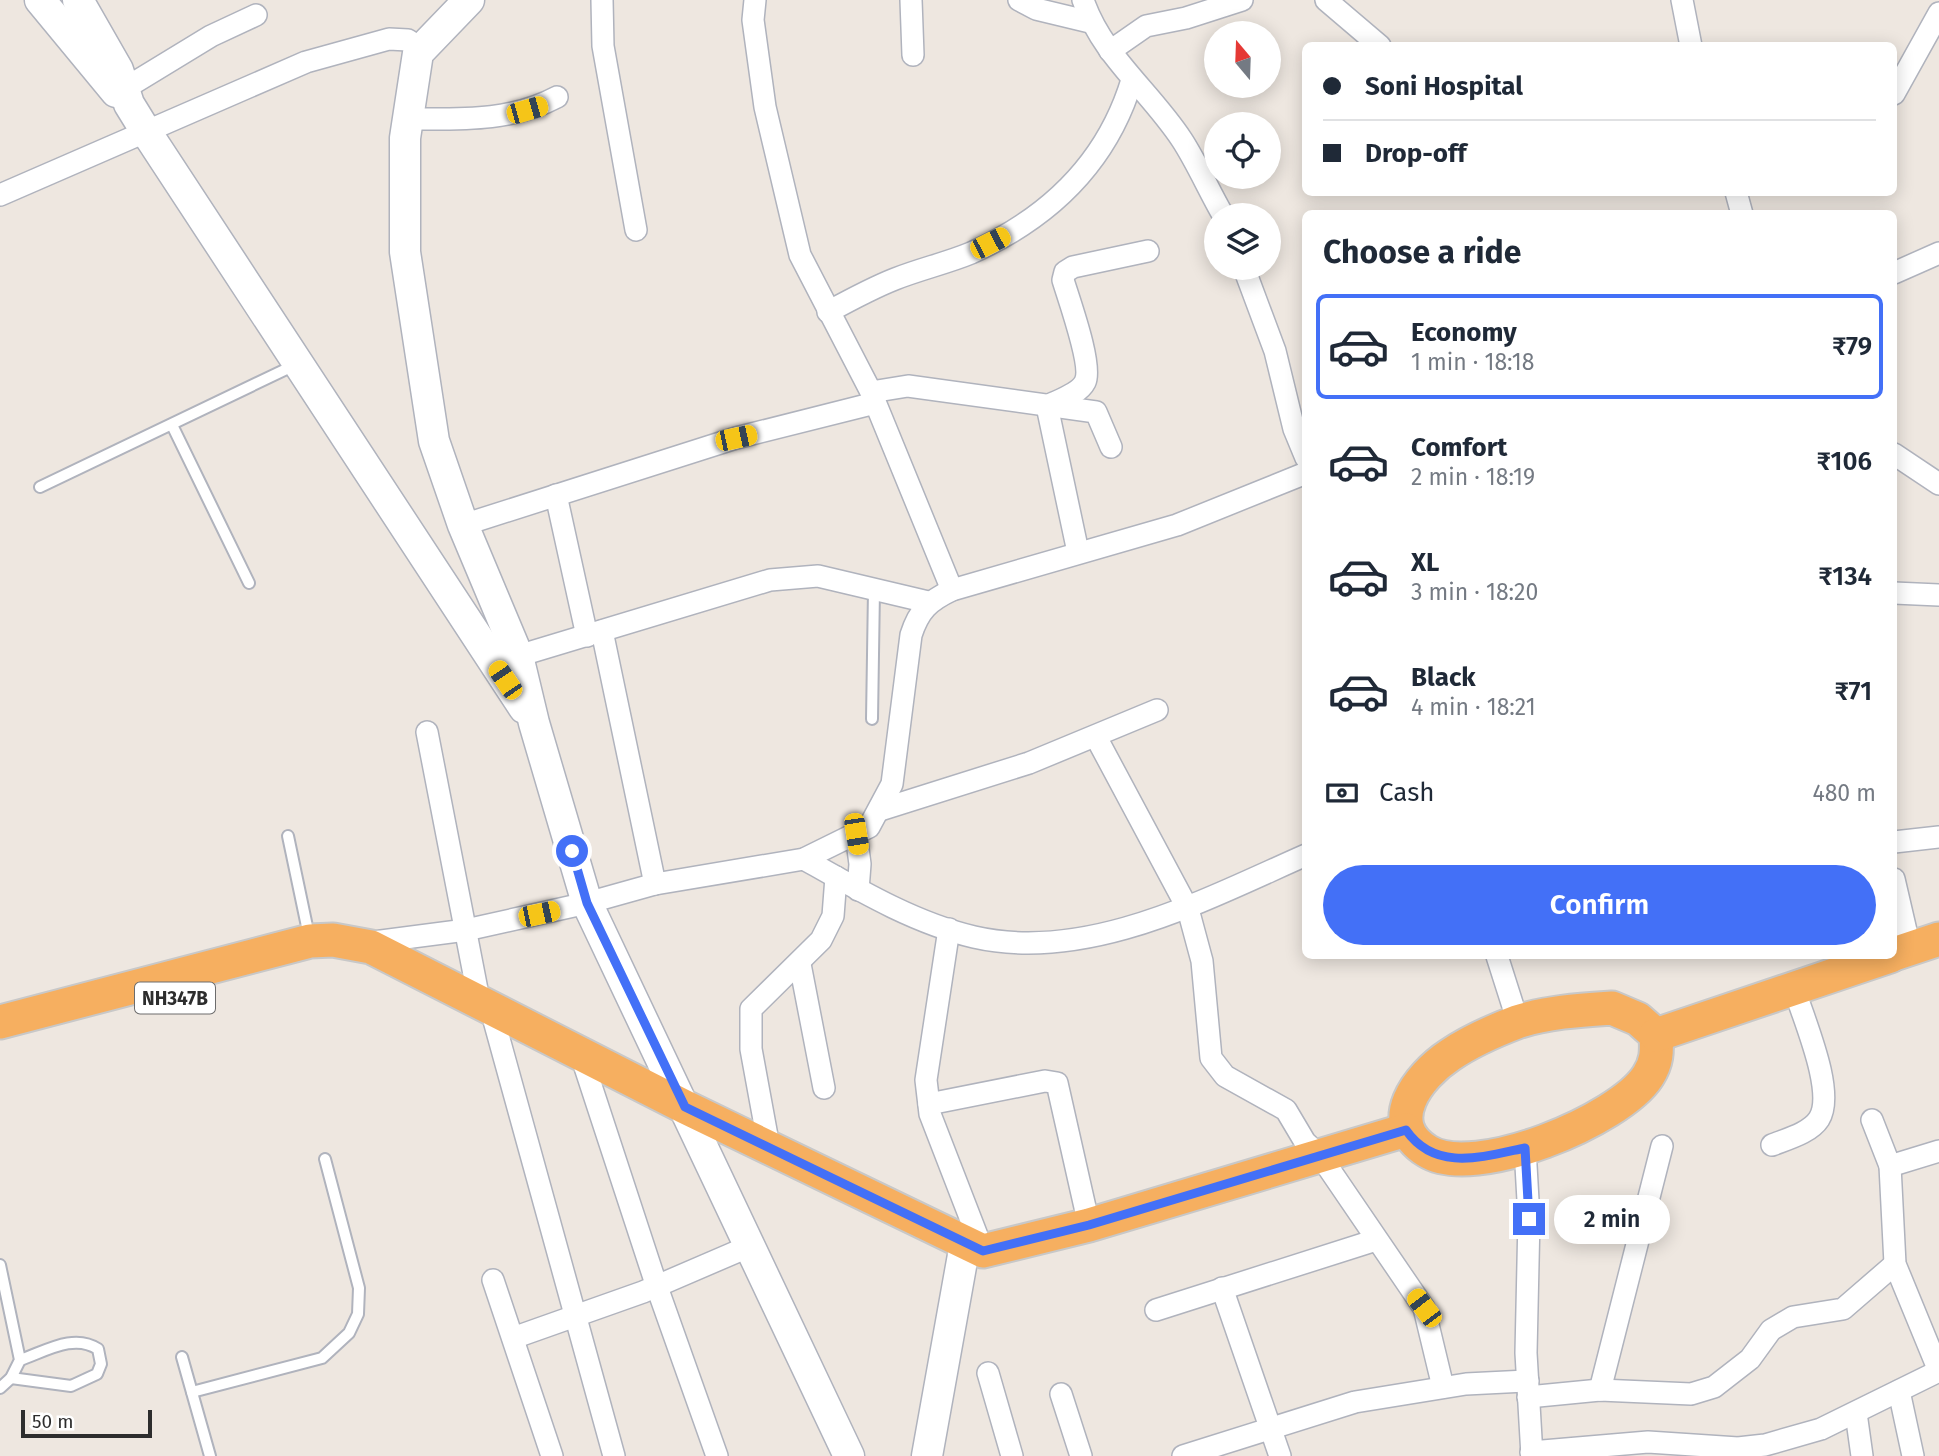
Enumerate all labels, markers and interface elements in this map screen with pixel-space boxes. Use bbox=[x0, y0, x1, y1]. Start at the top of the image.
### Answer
north arrow bbox=[1204, 21, 1281, 98]
map controls bbox=[1204, 21, 1281, 280]
text: Soni Hospital bbox=[1365, 71, 1523, 102]
car bbox=[504, 94, 551, 126]
button: locate bbox=[1204, 112, 1281, 189]
text: Drop-off bbox=[1365, 138, 1467, 169]
button: layers bbox=[1204, 203, 1281, 280]
car bbox=[967, 224, 1014, 262]
text: Choose a ride bbox=[1323, 233, 1521, 271]
icon: car bbox=[1327, 315, 1390, 378]
text: Economy bbox=[1411, 317, 1517, 348]
text: ₹79 bbox=[1832, 331, 1872, 362]
text: 1 min · 18:18 bbox=[1411, 348, 1534, 376]
car bbox=[714, 423, 759, 453]
icon: car bbox=[1327, 430, 1390, 493]
text: Comfort bbox=[1411, 432, 1507, 463]
text: ₹106 bbox=[1817, 446, 1872, 477]
text: 2 min · 18:19 bbox=[1411, 463, 1535, 491]
icon: car bbox=[1327, 545, 1390, 608]
text: XL bbox=[1411, 547, 1439, 578]
text: ₹134 bbox=[1818, 561, 1872, 592]
text: 3 min · 18:20 bbox=[1411, 578, 1538, 606]
car bbox=[485, 657, 526, 703]
icon: car bbox=[1327, 660, 1390, 723]
text: Black bbox=[1411, 662, 1476, 693]
text: ₹71 bbox=[1834, 676, 1872, 707]
text: 4 min · 18:21 bbox=[1411, 693, 1536, 721]
icon: cash bbox=[1323, 774, 1361, 812]
text: Cash bbox=[1379, 777, 1435, 808]
text: 480 m bbox=[1812, 779, 1876, 807]
car bbox=[843, 812, 870, 856]
route start bbox=[556, 835, 588, 867]
button: Confirm bbox=[1323, 865, 1876, 945]
car bbox=[517, 899, 562, 929]
road number: NH347B bbox=[135, 982, 215, 1014]
callout: 2 min bbox=[1554, 1194, 1669, 1244]
route end bbox=[1513, 1203, 1545, 1235]
text: 2 min bbox=[1584, 1205, 1640, 1233]
car bbox=[1403, 1285, 1446, 1331]
scale bar bbox=[21, 1407, 152, 1439]
text: 50 m bbox=[32, 1410, 73, 1433]

